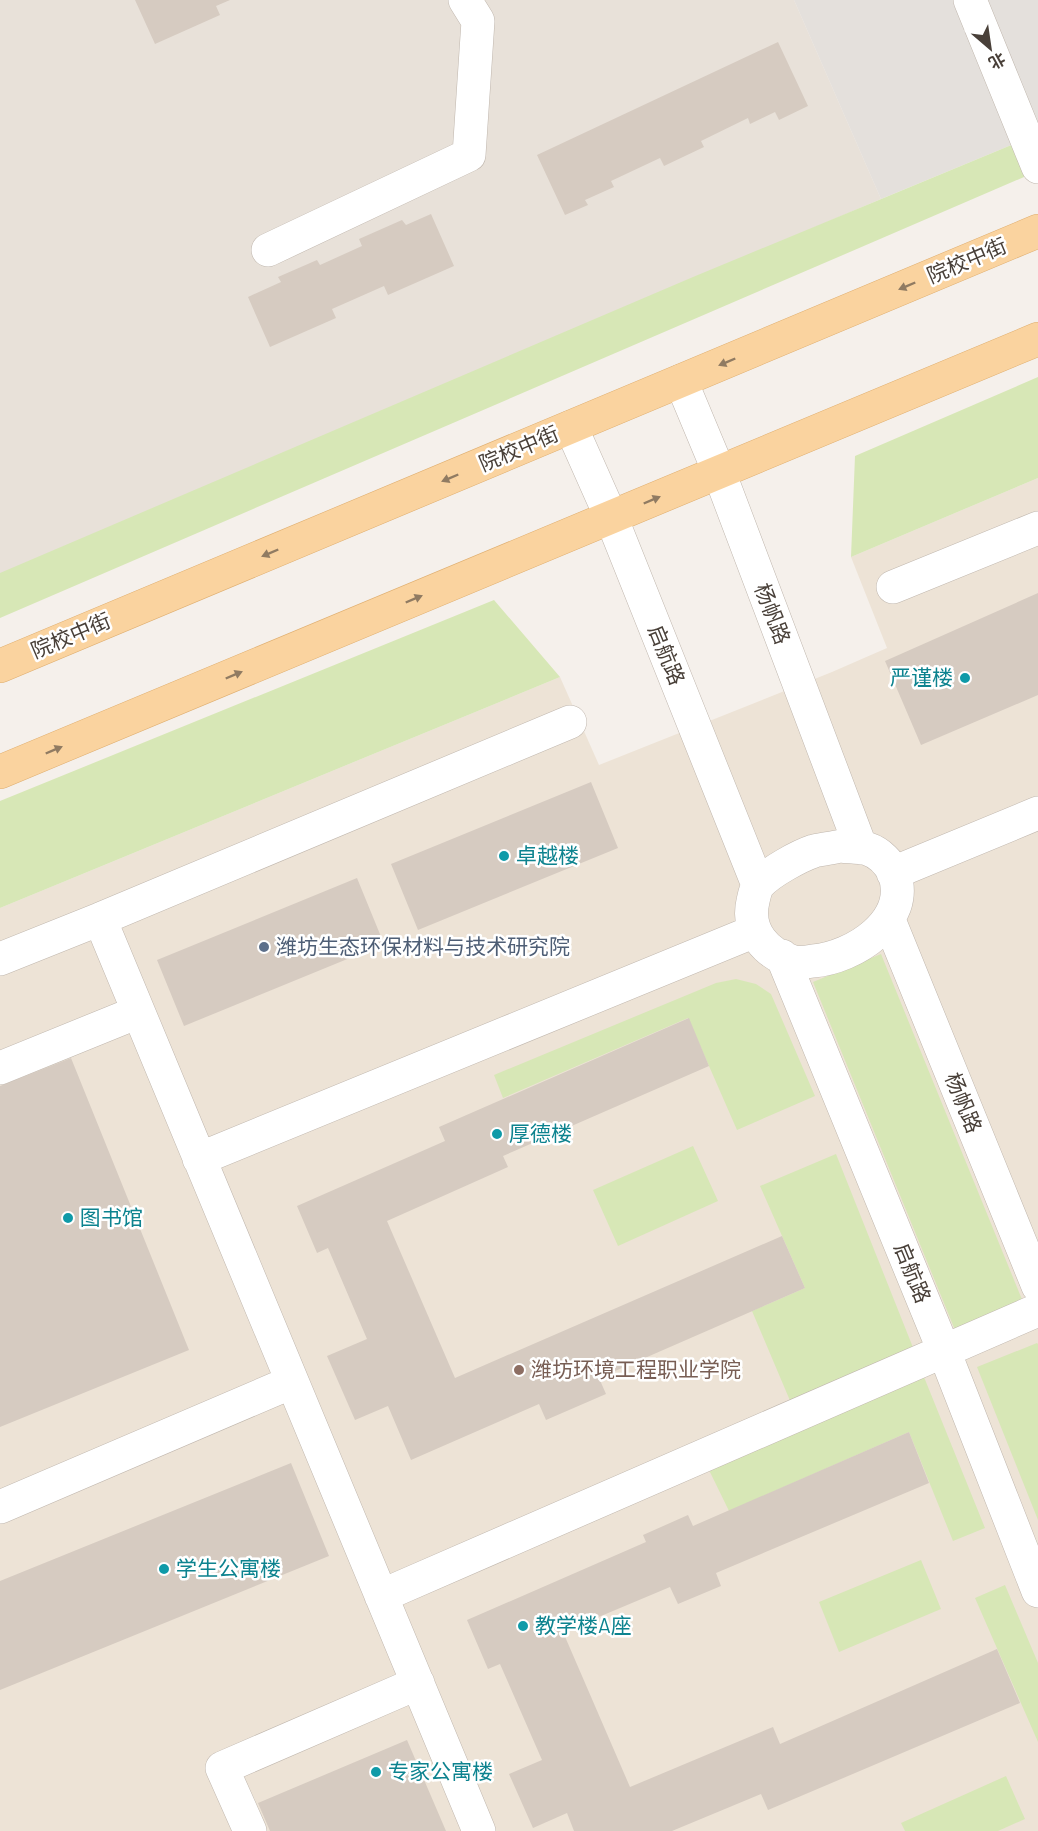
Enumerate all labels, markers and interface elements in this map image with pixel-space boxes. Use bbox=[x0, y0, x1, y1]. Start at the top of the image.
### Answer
north arrow bbox=[960, 18, 1020, 78]
text: 北 bbox=[986, 49, 1009, 74]
street label: 院校中街 bbox=[923, 232, 1010, 288]
one-way arrow bbox=[897, 281, 915, 291]
one-way arrow bbox=[717, 357, 735, 367]
street label: 院校中街 bbox=[475, 420, 562, 476]
one-way arrow bbox=[441, 474, 459, 483]
one-way arrow bbox=[643, 495, 661, 504]
one-way arrow bbox=[261, 548, 279, 558]
street label: 杨帆路 bbox=[750, 580, 796, 647]
one-way arrow bbox=[405, 594, 423, 604]
street label: 院校中街 bbox=[27, 607, 114, 663]
street label: 启航路 bbox=[644, 621, 691, 688]
place label: 严谨楼 bbox=[890, 664, 953, 689]
one-way arrow bbox=[225, 669, 243, 679]
marker: 严谨楼 bbox=[958, 671, 972, 685]
one-way arrow bbox=[45, 745, 63, 754]
place label: 卓越楼 bbox=[516, 842, 579, 867]
marker: 卓越楼 bbox=[497, 849, 511, 863]
place label: 潍坊生态环保材料与技术研究院 bbox=[276, 933, 570, 958]
marker: 潍坊生态环保材料与技术研究院 bbox=[257, 940, 271, 954]
street label: 杨帆路 bbox=[941, 1069, 988, 1136]
place label: 厚德楼 bbox=[509, 1120, 572, 1145]
marker: 厚德楼 bbox=[490, 1127, 504, 1141]
place label: 图书馆 bbox=[80, 1204, 143, 1229]
marker: 图书馆 bbox=[61, 1211, 75, 1225]
street label: 启航路 bbox=[890, 1239, 937, 1306]
place label: 潍坊环境工程职业学院 bbox=[531, 1356, 741, 1381]
marker: 潍坊环境工程职业学院 bbox=[512, 1363, 526, 1377]
place label: 学生公寓楼 bbox=[176, 1555, 281, 1580]
marker: 学生公寓楼 bbox=[157, 1562, 171, 1576]
place label: 教学楼A座 bbox=[535, 1612, 632, 1637]
marker: 教学楼A座 bbox=[516, 1619, 530, 1633]
place label: 专家公寓楼 bbox=[388, 1758, 493, 1783]
marker: 专家公寓楼 bbox=[369, 1765, 383, 1779]

